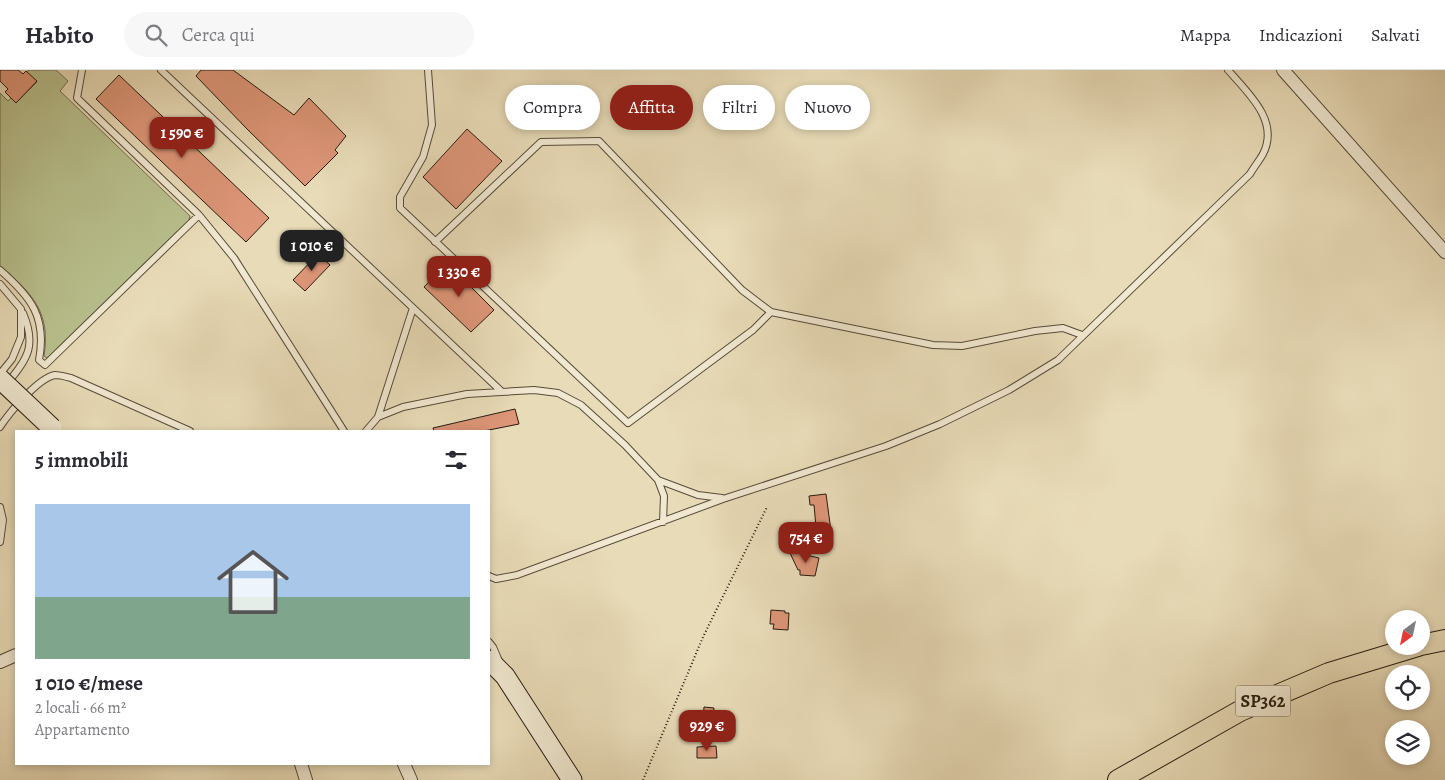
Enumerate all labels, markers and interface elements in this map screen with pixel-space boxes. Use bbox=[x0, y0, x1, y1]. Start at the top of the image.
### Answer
search box bbox=[124, 12, 474, 57]
text: Habito bbox=[25, 19, 94, 51]
icon: search bbox=[142, 21, 170, 49]
text: Cerca qui bbox=[182, 22, 255, 48]
text: Mappa bbox=[1180, 23, 1231, 47]
text: Indicazioni bbox=[1259, 23, 1343, 47]
text: Salvati bbox=[1371, 23, 1420, 47]
chip: Compra bbox=[505, 85, 600, 130]
chip: Affitta bbox=[610, 85, 693, 130]
chip: Filtri bbox=[703, 85, 775, 130]
chip: Nuovo bbox=[785, 85, 870, 130]
pin: 1 590 € bbox=[136, 116, 228, 159]
text: 1 590 € bbox=[161, 122, 203, 144]
pin: 1 010 € bbox=[266, 230, 358, 272]
text: 1 010 € bbox=[291, 235, 333, 257]
pin: 1 330 € bbox=[413, 256, 505, 298]
text: 1 330 € bbox=[438, 261, 480, 283]
text: 5 immobili bbox=[35, 446, 128, 474]
icon: filters bbox=[442, 446, 470, 474]
pin: 754 € bbox=[771, 522, 841, 564]
text: 754 € bbox=[789, 527, 823, 549]
icon: home bbox=[208, 537, 298, 627]
north arrow bbox=[1385, 610, 1430, 655]
map controls bbox=[1385, 610, 1430, 765]
button: locate bbox=[1385, 665, 1430, 710]
text: 1 010 €/mese bbox=[35, 669, 143, 697]
road number: SP362 bbox=[1236, 686, 1290, 716]
text: 2 locali · 66 m² bbox=[35, 697, 126, 719]
pin: 929 € bbox=[672, 710, 742, 752]
text: 929 € bbox=[690, 715, 724, 737]
text: Appartamento bbox=[35, 719, 130, 741]
button: layers bbox=[1385, 720, 1430, 765]

